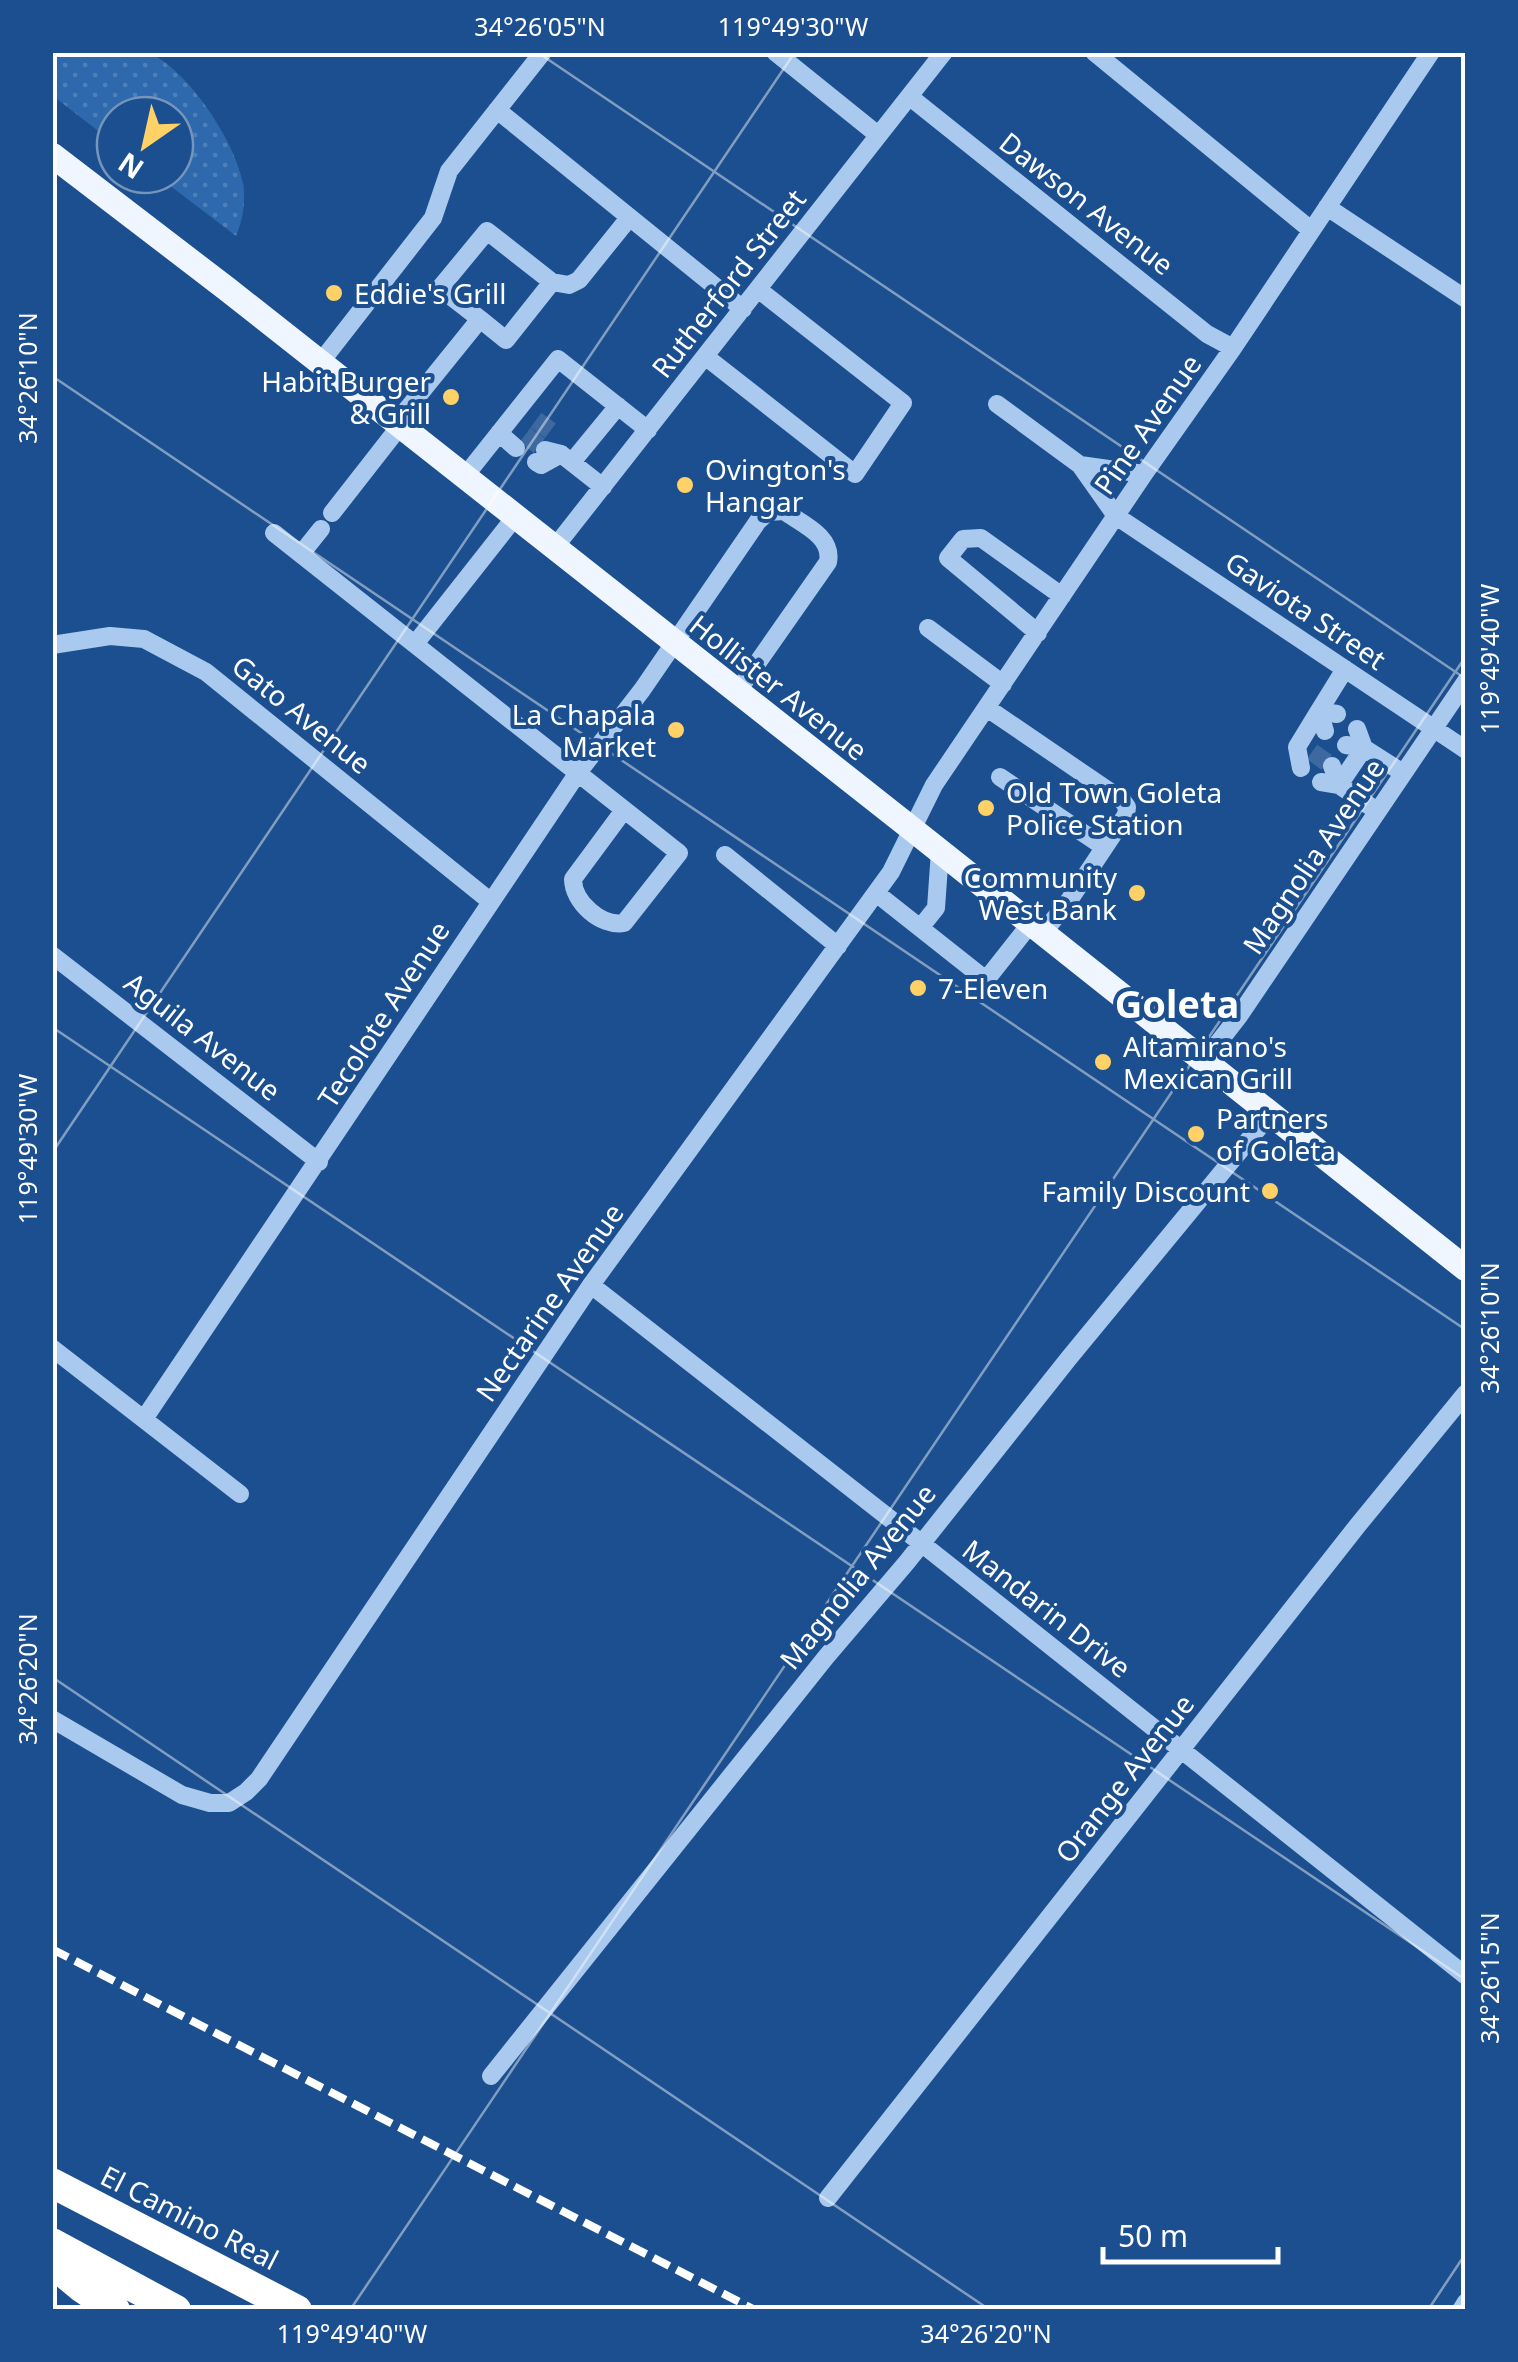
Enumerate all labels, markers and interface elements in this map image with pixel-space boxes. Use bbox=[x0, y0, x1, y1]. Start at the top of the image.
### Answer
text: 34°26'05"N bbox=[474, 9, 606, 43]
text: 119°49'30"W bbox=[718, 9, 868, 43]
north arrow bbox=[95, 95, 195, 195]
street label: Dawson Avenue bbox=[992, 123, 1182, 283]
text: N bbox=[110, 144, 151, 189]
street label: Rutherford Street bbox=[642, 181, 814, 385]
place label: Eddie's Grill bbox=[354, 274, 507, 312]
marker: Eddie's Grill bbox=[323, 282, 345, 304]
text: 34°26'10"N bbox=[10, 312, 44, 444]
street label: Pine Avenue bbox=[1085, 346, 1209, 502]
place label: Habit Burger & Grill bbox=[261, 362, 431, 432]
marker: Habit Burger & Grill bbox=[440, 386, 462, 408]
place label: Ovington's Hangar bbox=[705, 450, 846, 520]
marker: Ovington's Hangar bbox=[674, 474, 696, 496]
street label: Gaviota Street bbox=[1218, 542, 1394, 678]
text: 119°49'40"W bbox=[1472, 584, 1506, 734]
street label: Hollister Avenue bbox=[682, 606, 876, 768]
street label: Gato Avenue bbox=[224, 646, 380, 782]
place label: La Chapala Market bbox=[512, 695, 656, 765]
marker: La Chapala Market bbox=[665, 719, 687, 741]
street label: Magnolia Avenue bbox=[1233, 751, 1393, 961]
place label: Old Town Goleta Police Station bbox=[1006, 773, 1222, 843]
marker: Old Town Goleta Police Station bbox=[975, 797, 997, 819]
place label: Community West Bank bbox=[964, 858, 1118, 928]
marker: Community West Bank bbox=[1126, 882, 1148, 904]
street label: Tecolote Avenue bbox=[308, 913, 458, 1115]
street label: Aguila Avenue bbox=[117, 963, 289, 1109]
place label: 7-Eleven bbox=[938, 969, 1048, 1007]
marker: 7-Eleven bbox=[907, 977, 929, 999]
district label: Goleta bbox=[1115, 977, 1239, 1029]
place label: Altamirano's Mexican Grill bbox=[1123, 1027, 1293, 1097]
marker: Altamirano's Mexican Grill bbox=[1092, 1051, 1114, 1073]
text: 119°49'30"W bbox=[10, 1074, 44, 1224]
place label: Partners of Goleta bbox=[1216, 1099, 1336, 1169]
marker: Partners of Goleta bbox=[1185, 1123, 1207, 1145]
place label: Family Discount bbox=[1041, 1172, 1250, 1210]
marker: Family Discount bbox=[1259, 1180, 1281, 1202]
street label: Nectarine Avenue bbox=[466, 1195, 632, 1409]
text: 34°26'10"N bbox=[1472, 1262, 1506, 1394]
street label: Magnolia Avenue bbox=[770, 1475, 944, 1677]
street label: Mandarin Drive bbox=[955, 1530, 1139, 1686]
text: 34°26'20"N bbox=[10, 1613, 44, 1745]
street label: Orange Avenue bbox=[1046, 1686, 1202, 1870]
text: 34°26'15"N bbox=[1472, 1912, 1506, 2044]
street label: El Camino Real bbox=[95, 2156, 285, 2278]
scale bar bbox=[1103, 2202, 1278, 2264]
text: 50 m bbox=[1118, 2215, 1188, 2256]
text: 119°49'40"W bbox=[277, 2316, 427, 2350]
text: 34°26'20"N bbox=[920, 2316, 1052, 2350]

